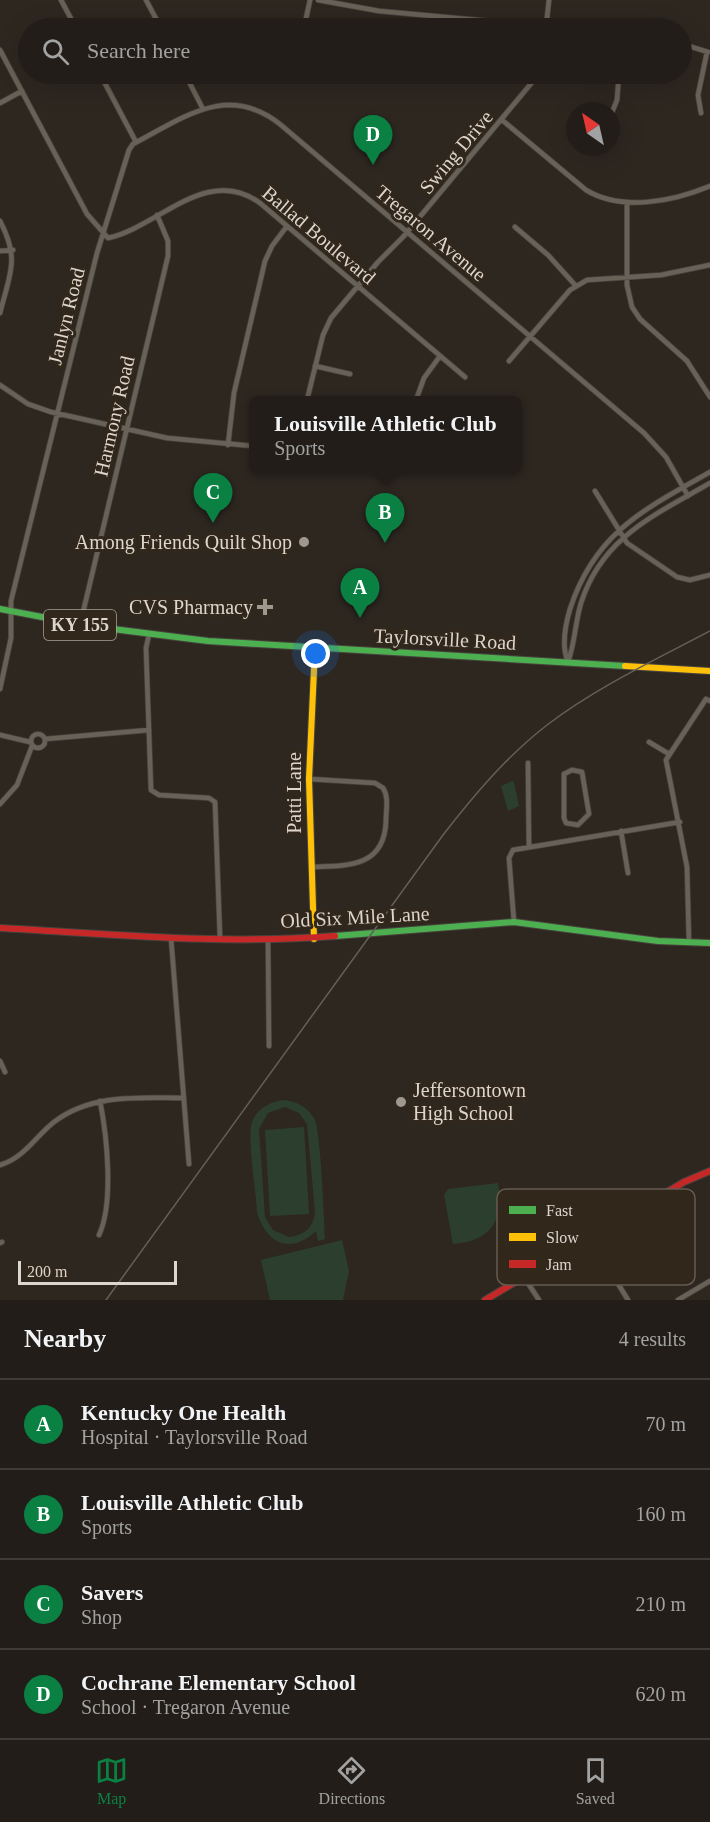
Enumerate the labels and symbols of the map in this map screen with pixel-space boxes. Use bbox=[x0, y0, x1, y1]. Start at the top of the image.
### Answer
north arrow bbox=[566, 102, 620, 156]
street label: Swing Drive bbox=[415, 106, 498, 199]
pin: D bbox=[354, 116, 392, 165]
street label: Tregaron Avenue bbox=[371, 180, 491, 286]
street label: Ballad Boulevard bbox=[258, 181, 380, 289]
street label: Janlyn Road bbox=[43, 265, 90, 367]
street label: Harmony Road bbox=[89, 354, 140, 479]
pin: C bbox=[194, 474, 232, 523]
pin: B bbox=[366, 494, 404, 543]
place label: Among Friends Quilt Shop bbox=[75, 531, 292, 554]
marker: Among Friends Quilt Shop bbox=[297, 535, 311, 549]
pin: A bbox=[340, 568, 380, 618]
place label: CVS Pharmacy bbox=[129, 596, 253, 619]
marker: CVS Pharmacy bbox=[258, 600, 272, 614]
road number: KY 155 bbox=[44, 610, 116, 640]
street label: Taylorsville Road bbox=[373, 624, 517, 655]
your location bbox=[301, 639, 330, 668]
street label: Patti Lane bbox=[283, 752, 305, 834]
street label: Old Six Mile Lane bbox=[280, 902, 430, 932]
place label: Jeffersontown High School bbox=[413, 1079, 526, 1125]
marker: Jeffersontown High School bbox=[394, 1095, 408, 1109]
legend bbox=[497, 1189, 695, 1285]
text: Fast bbox=[546, 1202, 573, 1219]
text: Slow bbox=[546, 1229, 579, 1246]
text: Jam bbox=[546, 1256, 572, 1273]
scale bar bbox=[18, 1258, 177, 1286]

